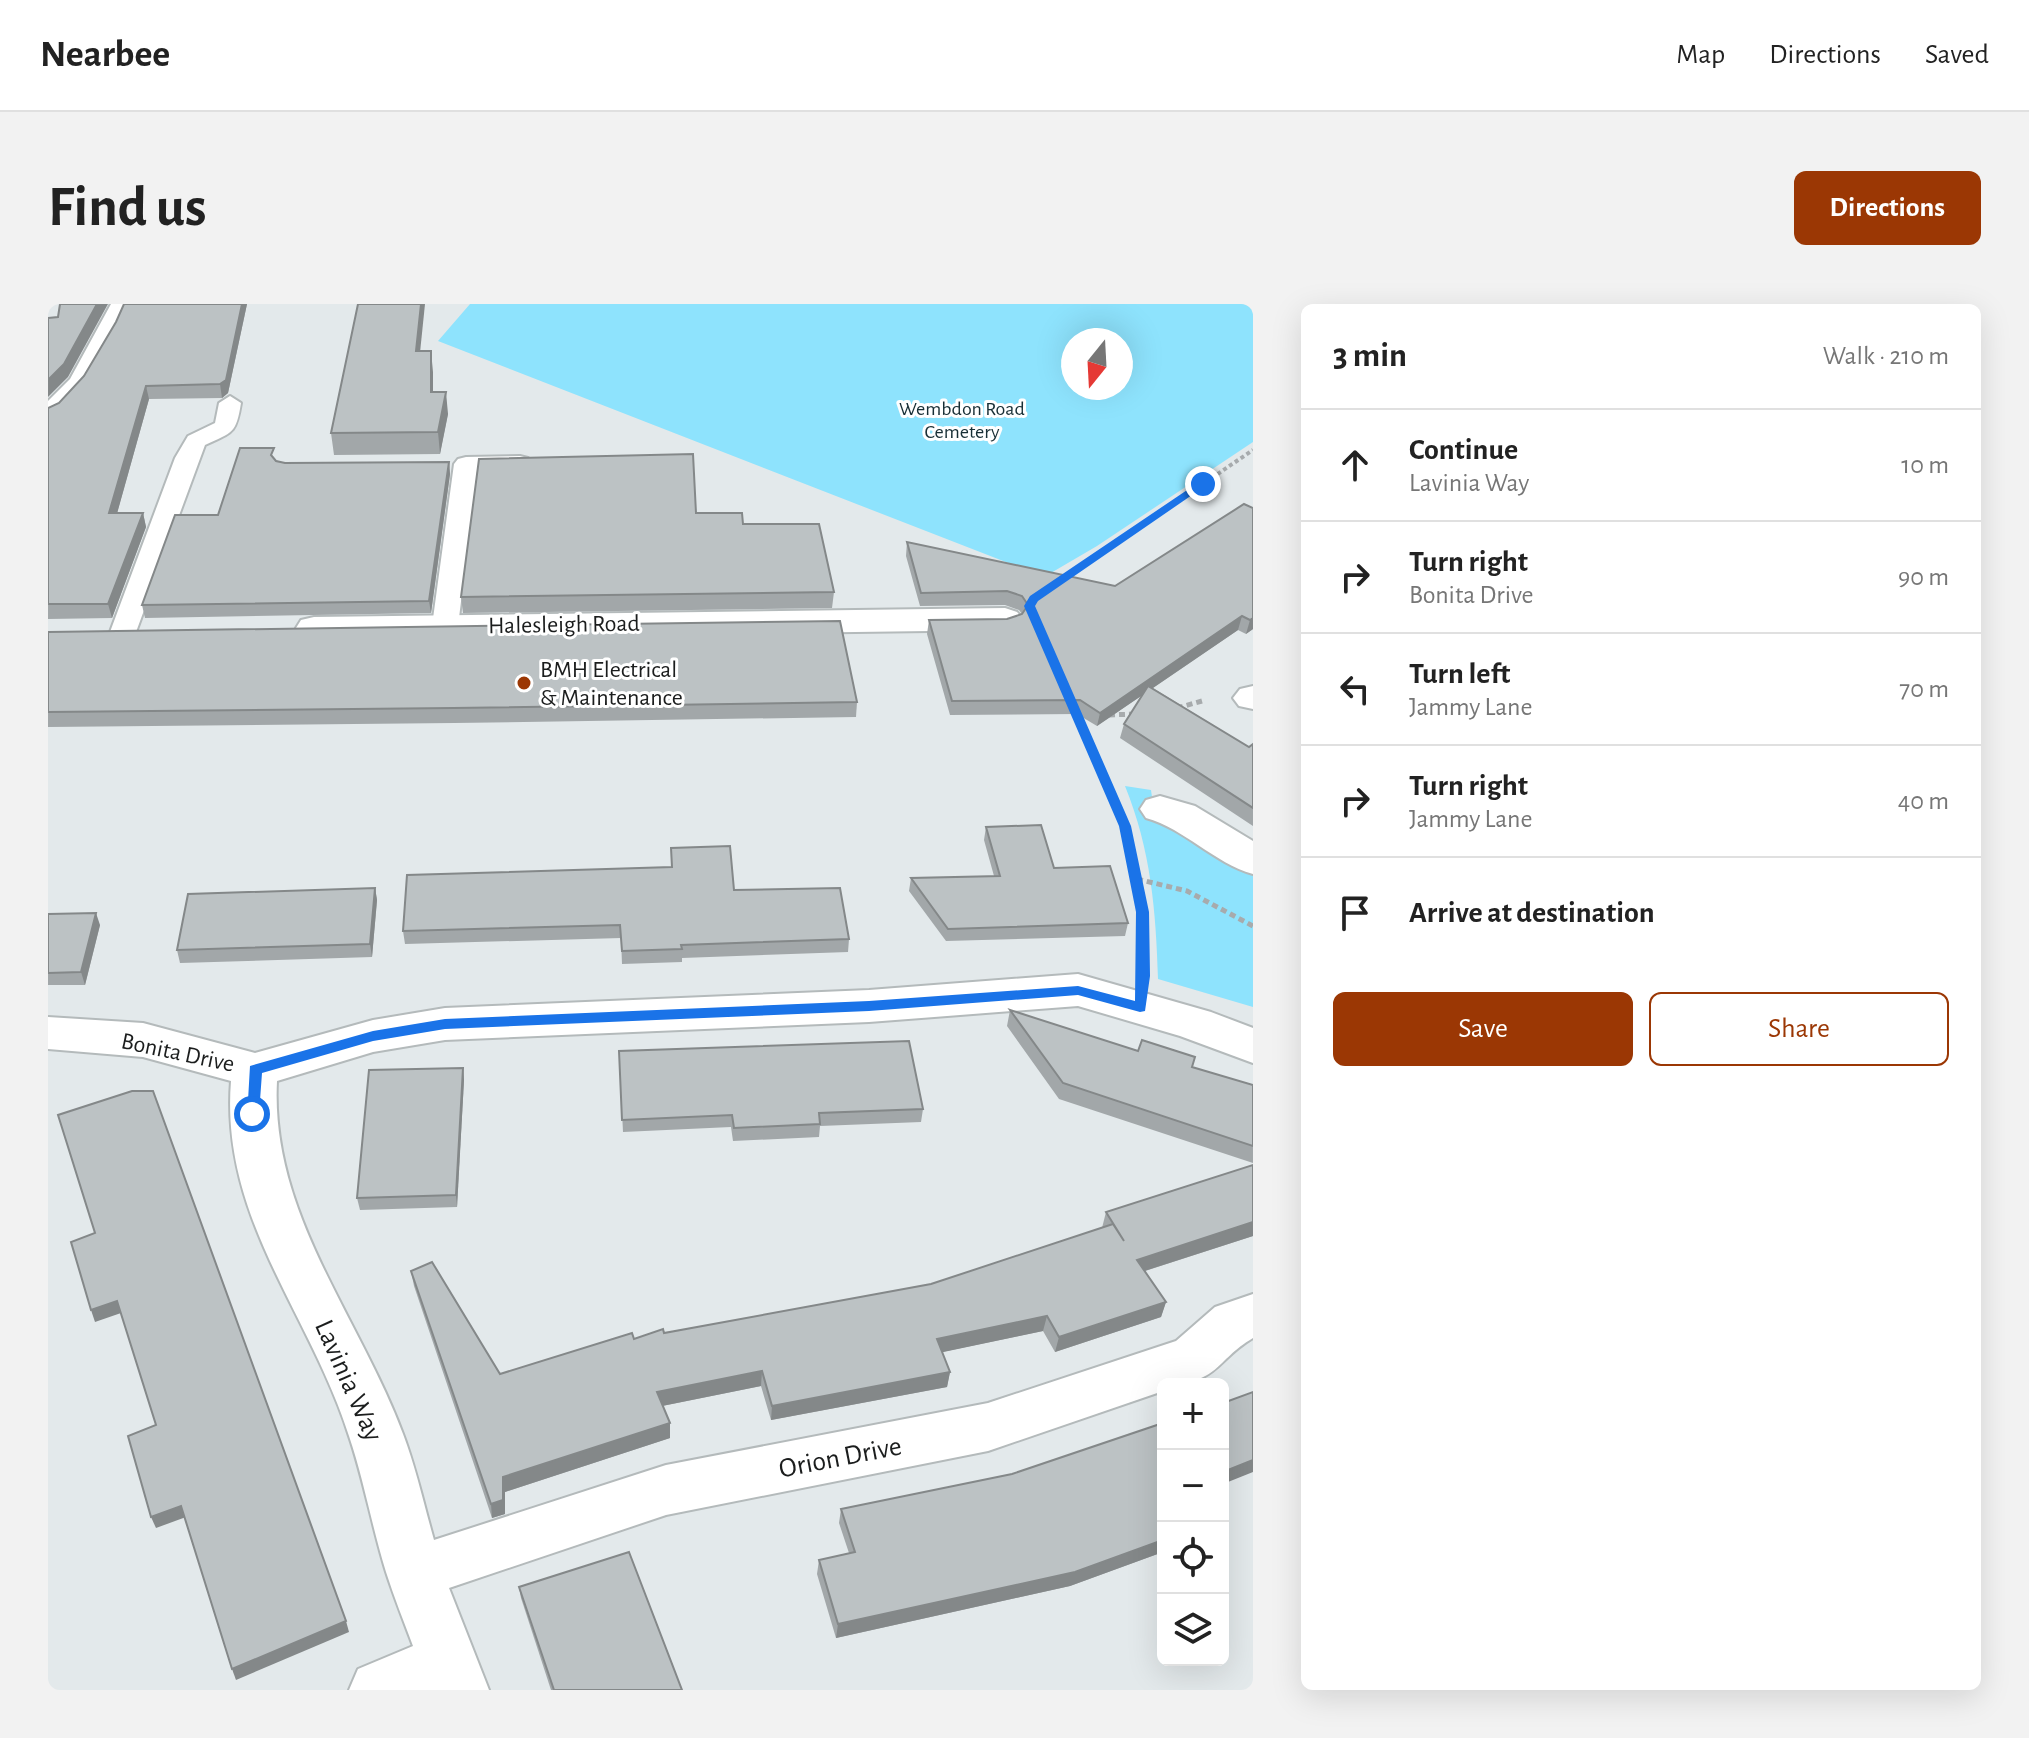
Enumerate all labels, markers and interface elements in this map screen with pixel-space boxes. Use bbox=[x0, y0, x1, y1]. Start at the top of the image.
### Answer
text: Nearbee bbox=[40, 36, 170, 74]
text: Map bbox=[1676, 41, 1725, 69]
text: Directions bbox=[1769, 41, 1881, 69]
text: Saved bbox=[1925, 41, 1989, 69]
button: Directions bbox=[1794, 171, 1981, 245]
text: Find us bbox=[48, 180, 206, 236]
north arrow bbox=[1061, 328, 1133, 400]
text: 3 min bbox=[1333, 339, 1407, 373]
text: Walk · 210 m bbox=[1823, 343, 1949, 369]
park label: Wembdon Road Cemetery bbox=[899, 399, 1025, 442]
text: Continue bbox=[1409, 435, 1518, 465]
icon: ahead bbox=[1333, 443, 1377, 487]
text: 10 m bbox=[1901, 452, 1949, 478]
route end bbox=[1185, 466, 1221, 502]
text: Lavinia Way bbox=[1409, 470, 1529, 496]
text: Turn right bbox=[1409, 547, 1528, 577]
icon: right bbox=[1333, 555, 1377, 599]
text: 90 m bbox=[1898, 564, 1949, 590]
text: Bonita Drive bbox=[1409, 582, 1534, 608]
street label: Halesleigh Road bbox=[488, 612, 640, 638]
place label: BMH Electrical & Maintenance bbox=[540, 658, 683, 710]
text: Turn left bbox=[1409, 659, 1510, 689]
icon: left bbox=[1333, 667, 1377, 711]
marker: BMH Electrical & Maintenance bbox=[515, 674, 533, 692]
text: 70 m bbox=[1899, 676, 1949, 702]
text: Jammy Lane bbox=[1409, 694, 1533, 720]
text: Turn right bbox=[1409, 771, 1528, 801]
icon: right bbox=[1333, 779, 1377, 823]
text: 40 m bbox=[1898, 788, 1949, 814]
text: Jammy Lane bbox=[1409, 806, 1533, 832]
icon: arrive bbox=[1333, 891, 1377, 935]
text: Arrive at destination bbox=[1409, 898, 1655, 928]
button: Save bbox=[1333, 992, 1633, 1066]
button: Share bbox=[1649, 992, 1949, 1066]
street label: Bonita Drive bbox=[119, 1029, 237, 1077]
route start bbox=[234, 1096, 270, 1132]
street label: Lavinia Way bbox=[309, 1316, 387, 1446]
map controls bbox=[1157, 1378, 1229, 1666]
button: + bbox=[1157, 1378, 1229, 1450]
street label: Orion Drive bbox=[777, 1432, 904, 1484]
button: − bbox=[1157, 1450, 1229, 1522]
button: locate bbox=[1157, 1522, 1229, 1594]
button: layers bbox=[1157, 1594, 1229, 1666]

